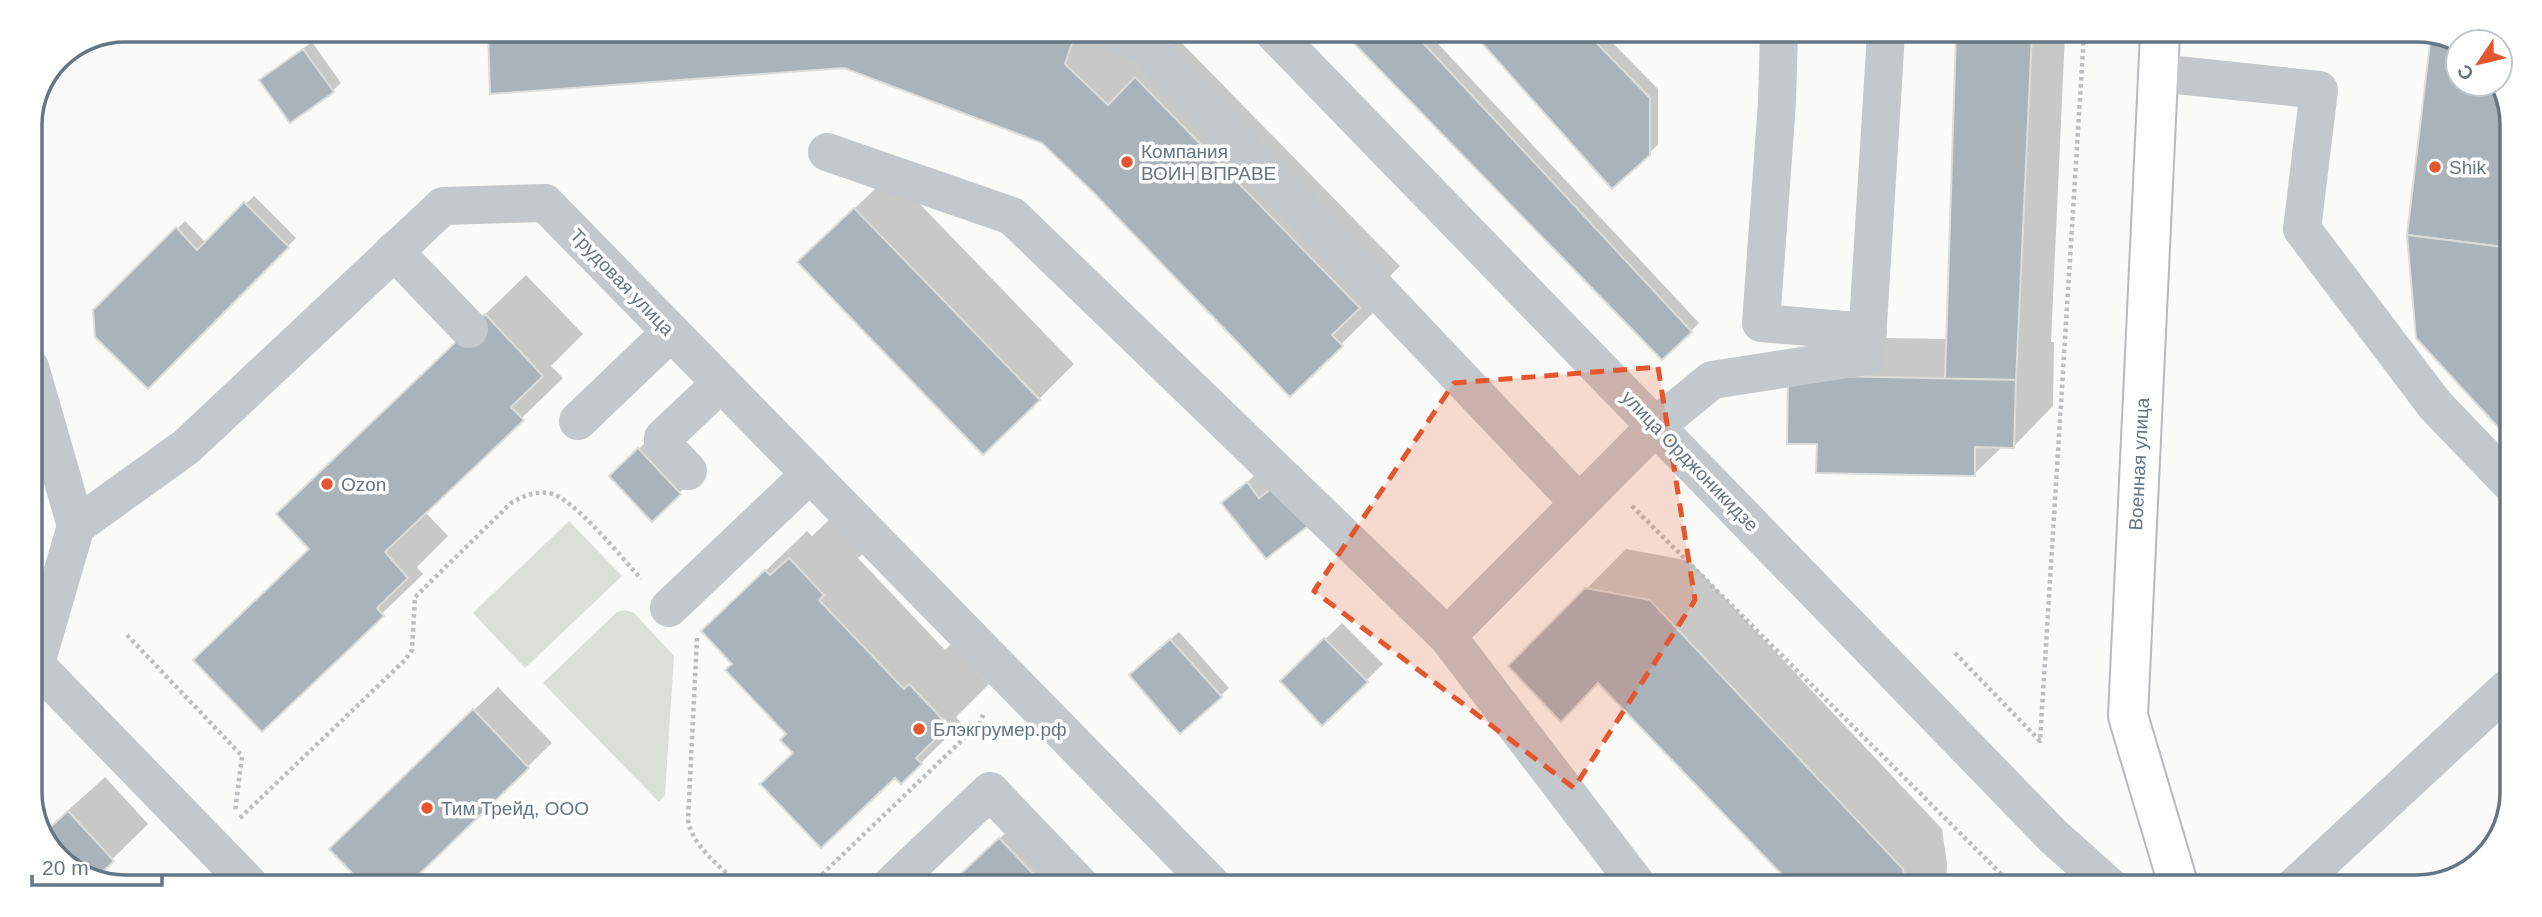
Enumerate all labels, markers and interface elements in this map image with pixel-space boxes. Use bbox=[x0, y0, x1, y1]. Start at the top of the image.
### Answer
north arrow bbox=[2444, 28, 2514, 98]
text: С bbox=[2453, 61, 2478, 84]
place label: Компания ВОИН ВПРАВЕ bbox=[1141, 141, 1276, 184]
marker: Компания ВОИН ВПРАВЕ bbox=[1119, 154, 1135, 170]
place label: Shik bbox=[2449, 157, 2486, 178]
marker: Shik bbox=[2427, 159, 2443, 175]
street label: Трудовая улица bbox=[566, 224, 678, 340]
street label: улица Орджоникидзе bbox=[1618, 386, 1762, 536]
street label: Военная улица bbox=[2125, 397, 2153, 531]
place label: Ozon bbox=[341, 474, 386, 495]
marker: Ozon bbox=[319, 476, 335, 492]
place label: Блэкгрумер.рф bbox=[933, 719, 1067, 740]
marker: Блэкгрумер.рф bbox=[911, 721, 927, 737]
place label: Тим Трейд, ООО bbox=[441, 798, 589, 819]
marker: Тим Трейд, ООО bbox=[419, 800, 435, 816]
scale bar bbox=[32, 844, 161, 888]
text: 20 m bbox=[42, 856, 89, 879]

